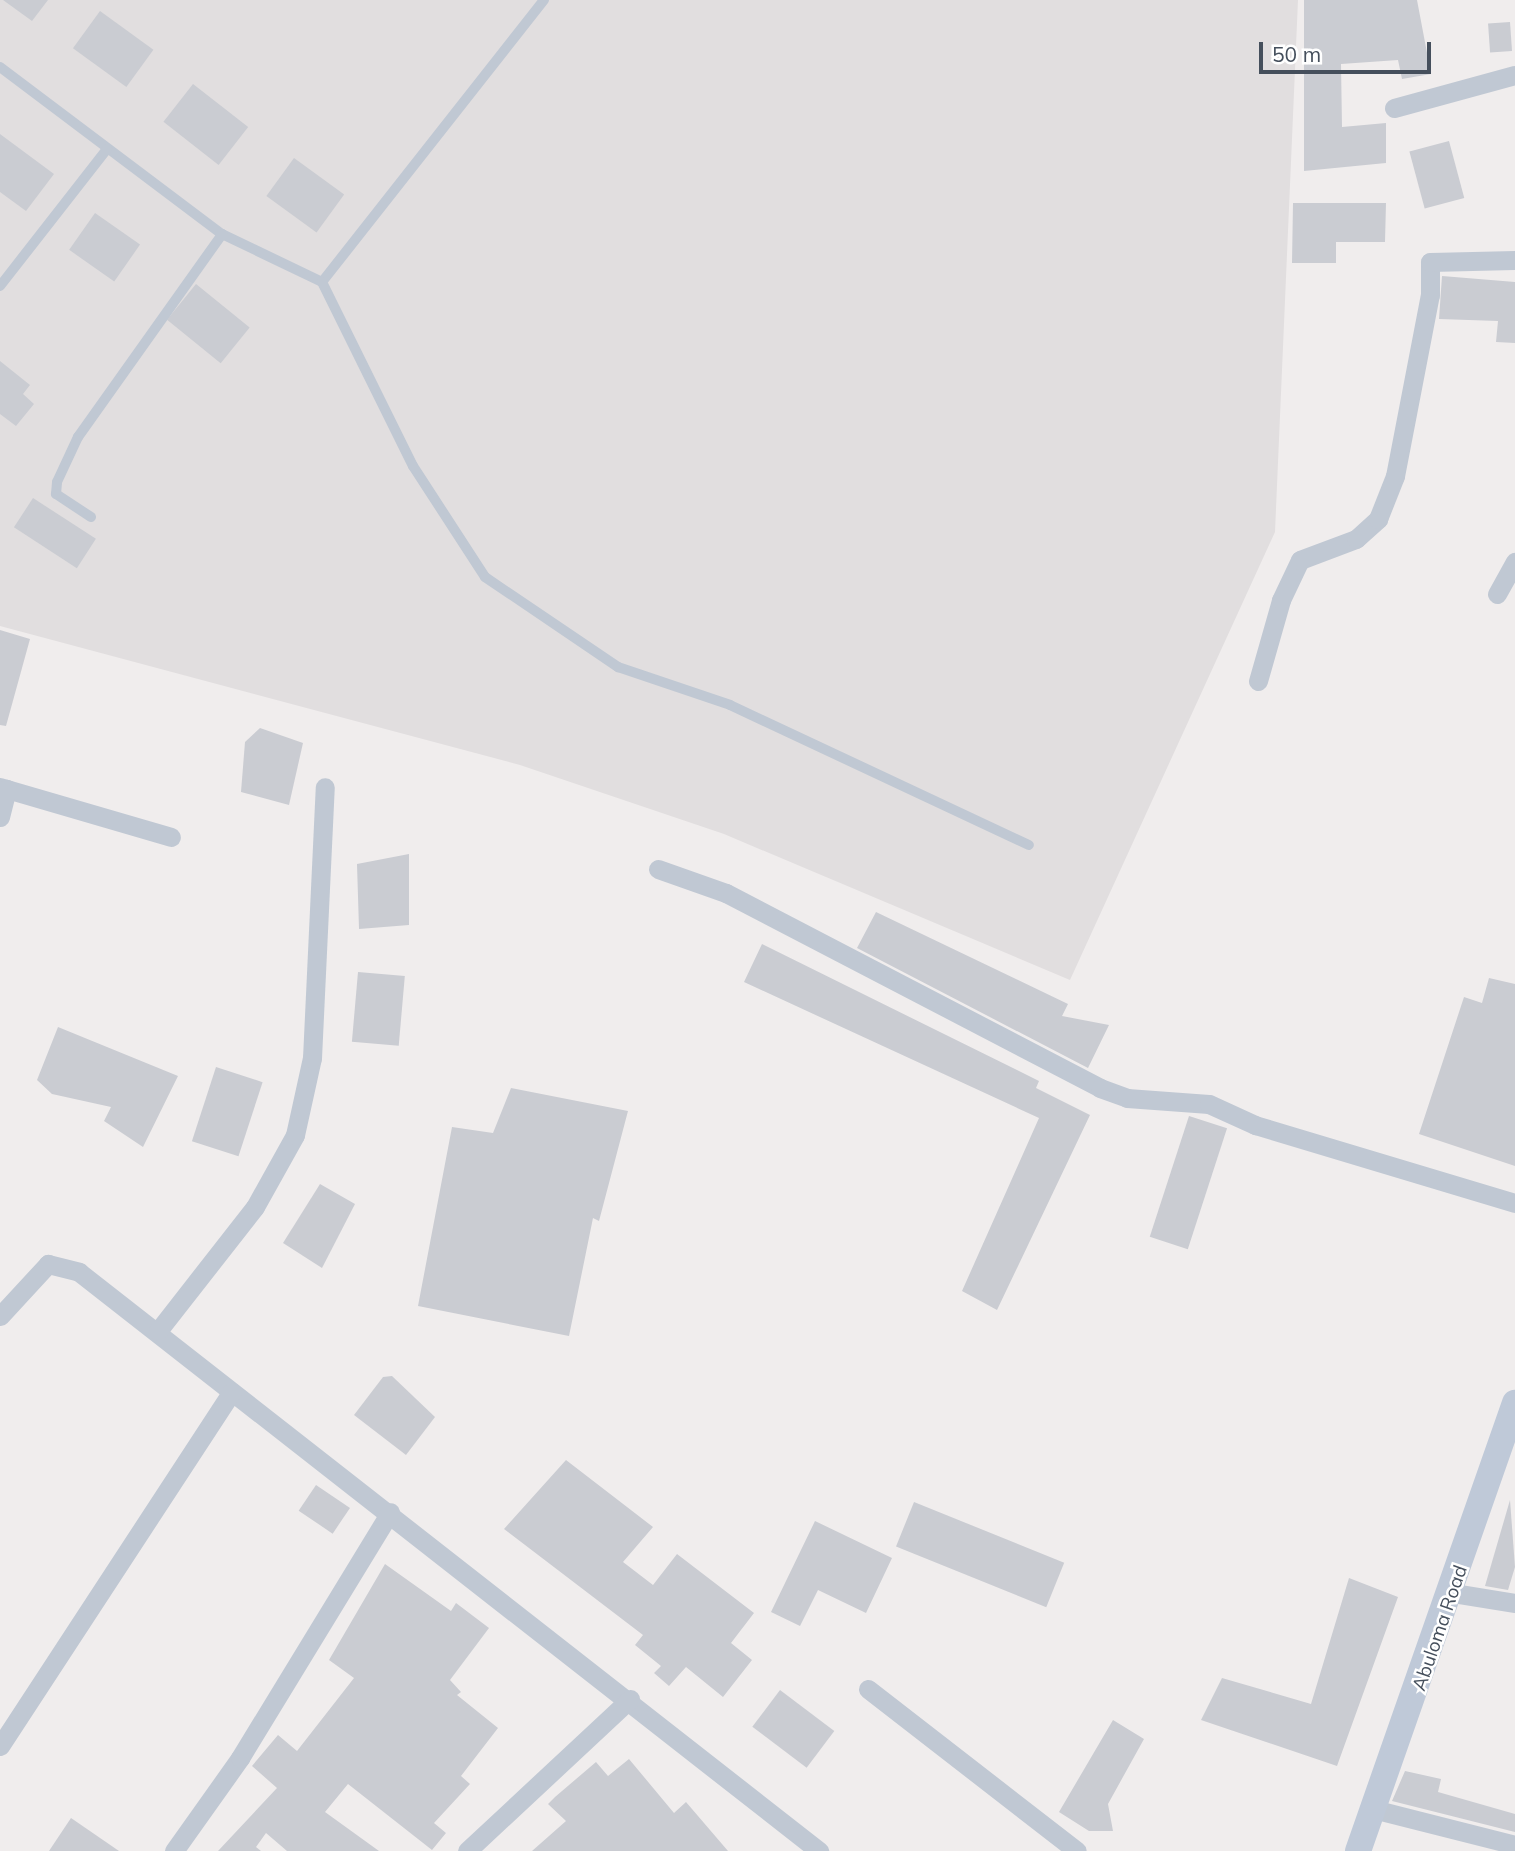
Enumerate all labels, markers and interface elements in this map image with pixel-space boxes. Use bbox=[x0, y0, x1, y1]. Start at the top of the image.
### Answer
scale bar bbox=[1263, 28, 1434, 72]
text: 50 m bbox=[1272, 41, 1321, 67]
street label: Abuloma Road bbox=[1408, 1562, 1472, 1694]

